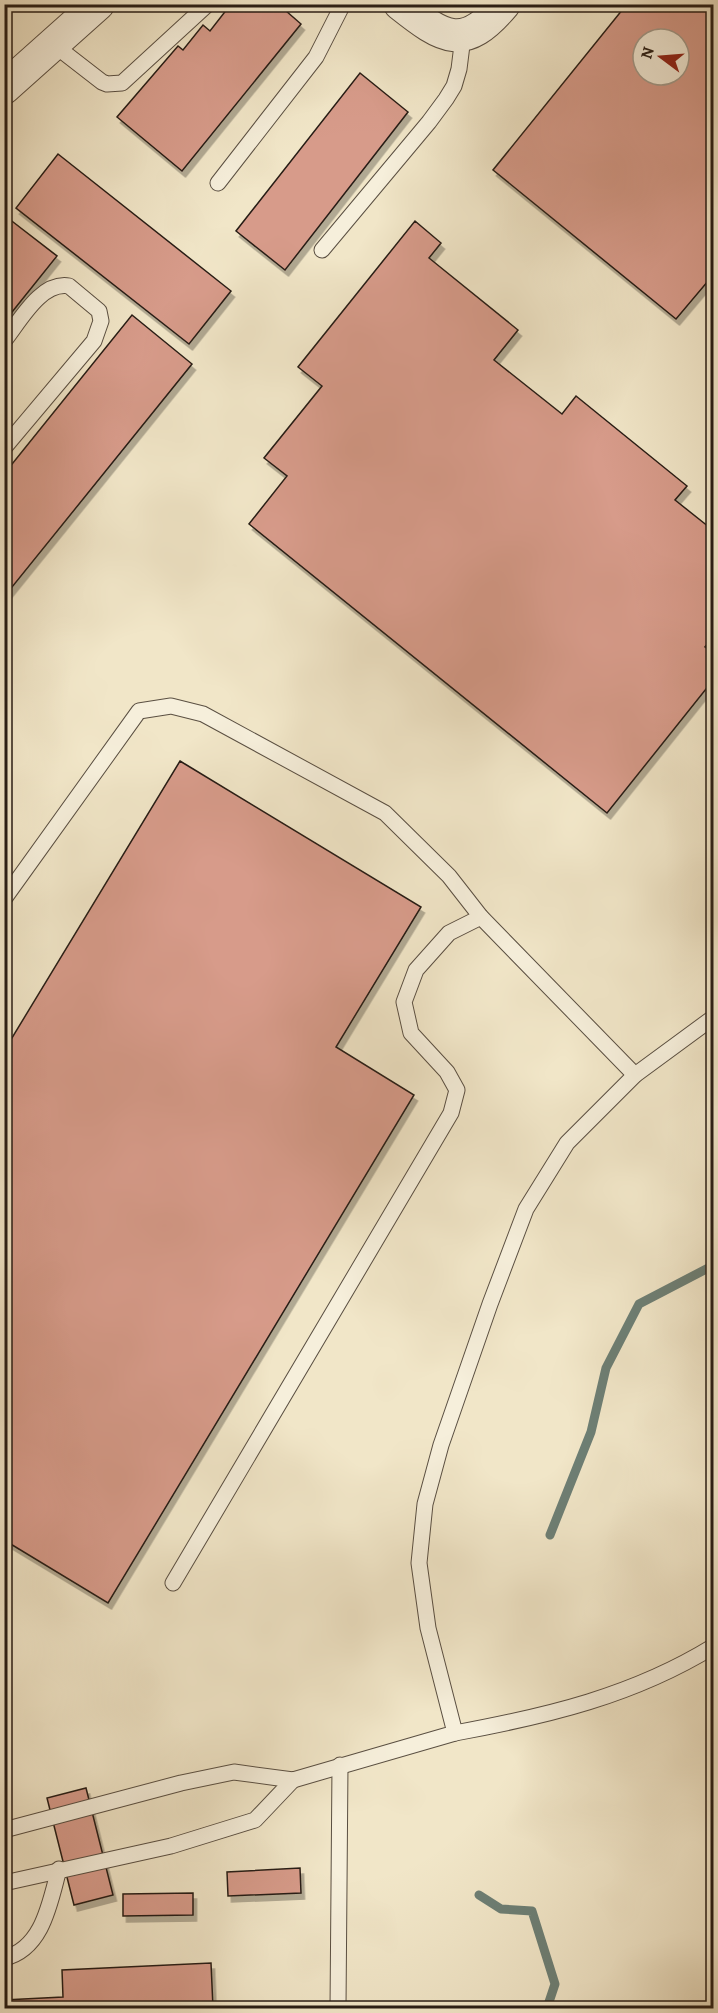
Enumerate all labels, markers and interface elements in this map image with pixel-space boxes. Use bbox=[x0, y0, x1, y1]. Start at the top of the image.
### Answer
north arrow bbox=[631, 27, 691, 87]
text: N bbox=[635, 44, 660, 62]

